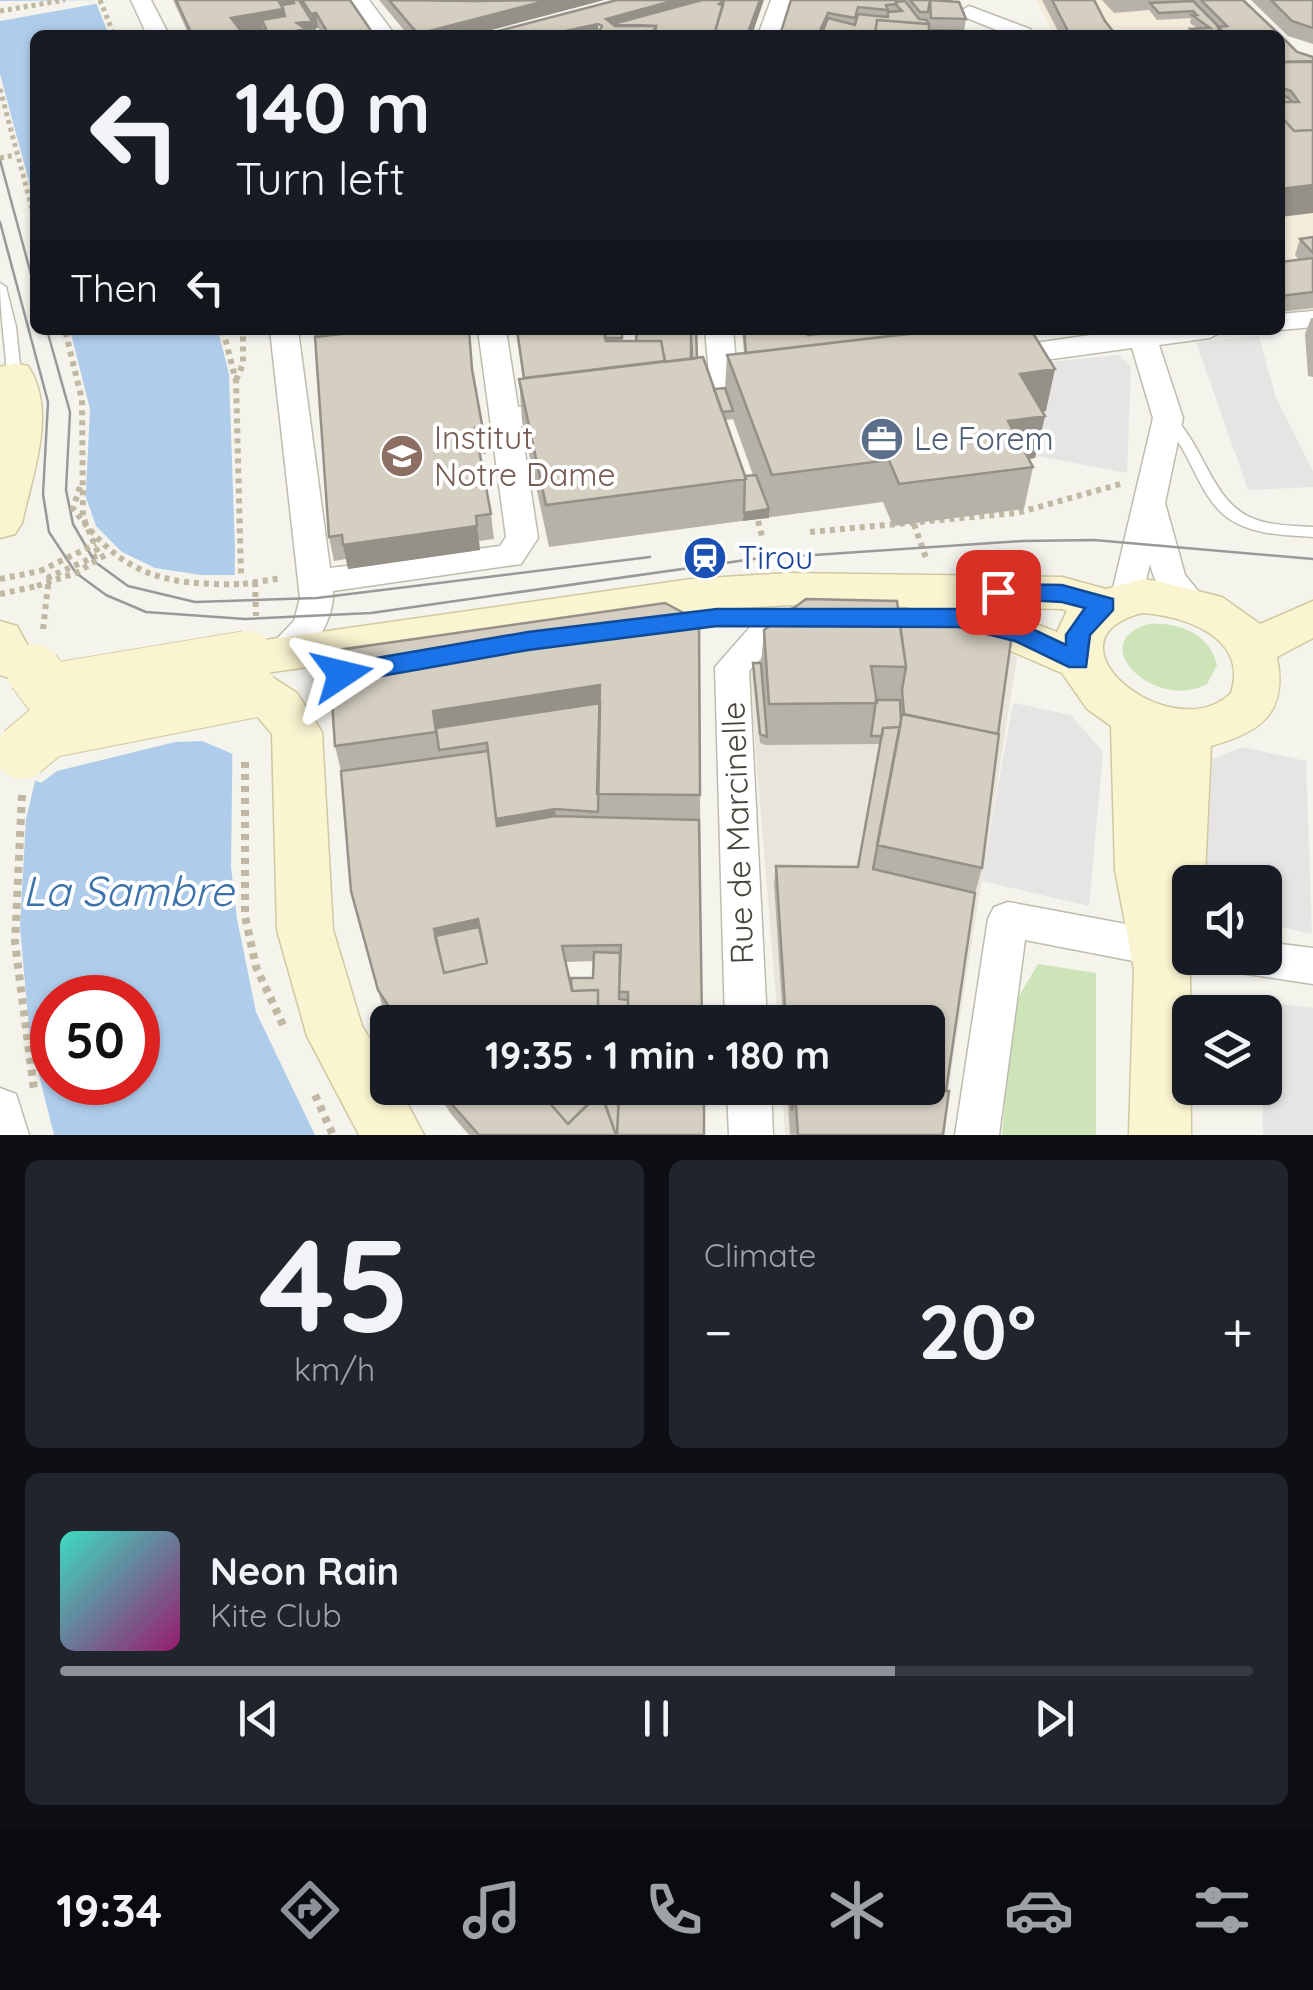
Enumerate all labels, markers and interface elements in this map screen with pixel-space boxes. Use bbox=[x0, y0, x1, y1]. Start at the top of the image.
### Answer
text: 140 m bbox=[235, 63, 431, 151]
icon: left bbox=[70, 70, 200, 200]
text: Turn left bbox=[235, 150, 405, 206]
icon: left bbox=[178, 260, 233, 315]
text: Then bbox=[70, 264, 158, 312]
office icon: Le Forem bbox=[859, 416, 905, 462]
place label: Institut Notre Dame bbox=[434, 417, 616, 494]
place label: Le Forem bbox=[914, 418, 1054, 458]
school or university icon: Institut Notre Dame bbox=[379, 433, 425, 479]
station icon: Tirou bbox=[682, 535, 728, 581]
place label: Tirou bbox=[738, 537, 813, 577]
pin bbox=[956, 550, 1041, 635]
icon: arrive bbox=[971, 565, 1026, 620]
position arrow bbox=[290, 622, 394, 726]
street label: Rue de Marcinelle bbox=[712, 701, 762, 965]
water label: La Sambre bbox=[22, 864, 236, 917]
map controls bbox=[1172, 865, 1282, 1105]
button: sound bbox=[1172, 865, 1282, 975]
speed limit sign: 50 bbox=[30, 975, 160, 1105]
button: layers bbox=[1172, 995, 1282, 1105]
text: 19:35 · 1 min · 180 m bbox=[485, 1031, 830, 1079]
text: 45 bbox=[259, 1202, 410, 1365]
text: Climate bbox=[704, 1235, 816, 1275]
text: 20° bbox=[918, 1284, 1036, 1378]
text: − bbox=[704, 1297, 733, 1366]
text: + bbox=[1222, 1297, 1253, 1366]
text: km/h bbox=[294, 1349, 375, 1389]
text: Neon Rain bbox=[210, 1547, 399, 1595]
text: Kite Club bbox=[210, 1595, 342, 1635]
icon: previous bbox=[231, 1691, 286, 1746]
icon: pause bbox=[629, 1691, 684, 1746]
icon: next bbox=[1027, 1691, 1082, 1746]
icon: directions bbox=[275, 1875, 345, 1945]
icon: music bbox=[457, 1875, 527, 1945]
icon: phone bbox=[639, 1875, 709, 1945]
icon: climate bbox=[822, 1875, 892, 1945]
icon: car bbox=[1004, 1875, 1074, 1945]
icon: filters bbox=[1187, 1875, 1257, 1945]
text: 19:34 bbox=[56, 1882, 162, 1938]

